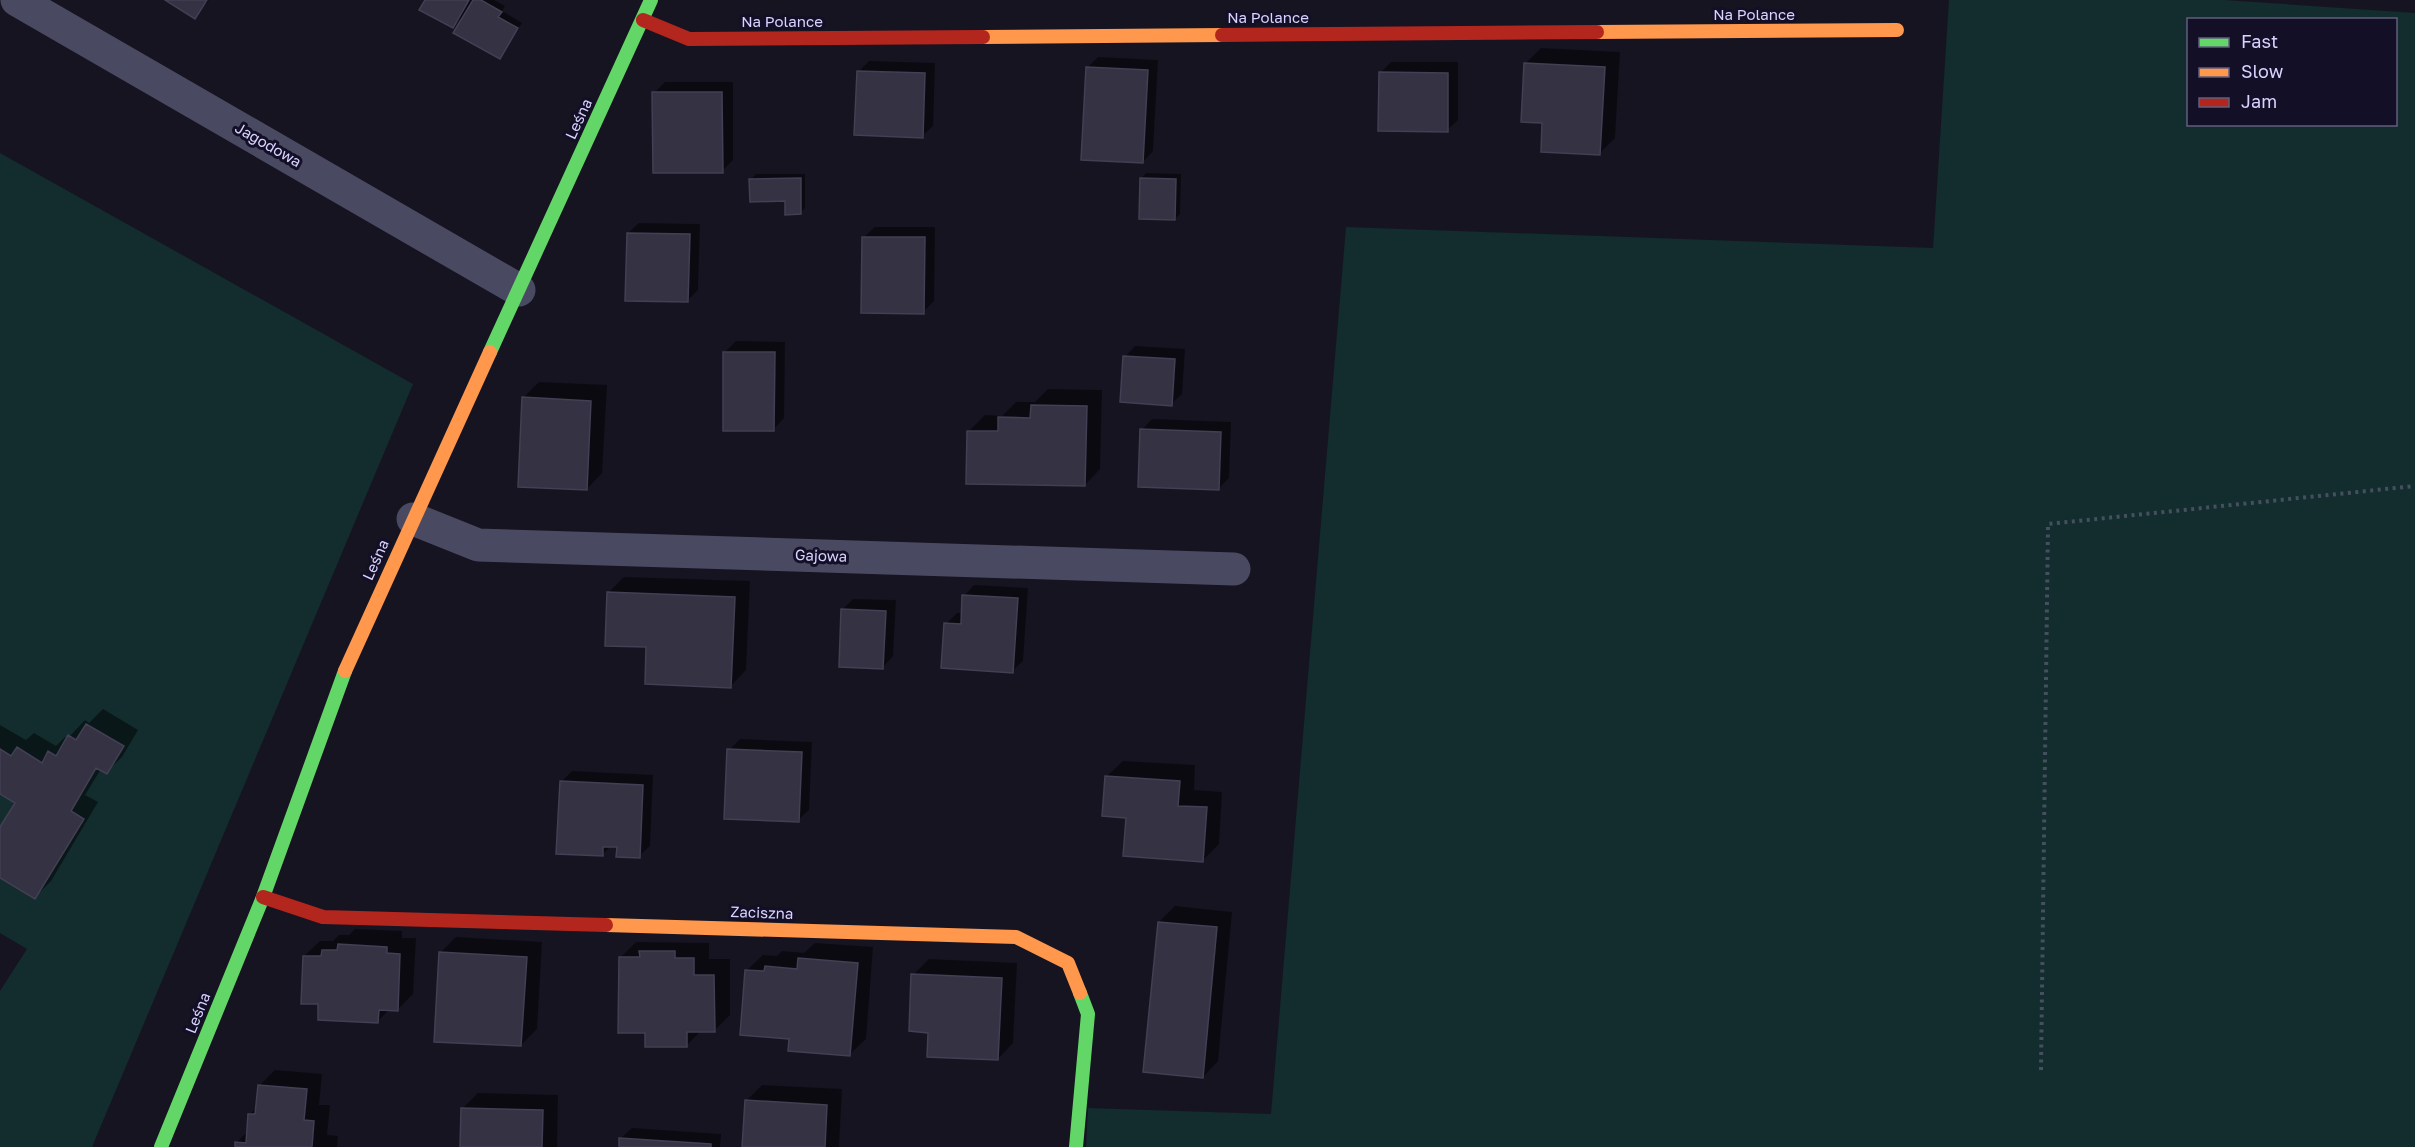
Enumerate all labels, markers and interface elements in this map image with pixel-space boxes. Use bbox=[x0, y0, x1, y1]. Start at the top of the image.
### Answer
street label: Na Polance bbox=[1713, 5, 1795, 23]
street label: Na Polance bbox=[1227, 8, 1309, 26]
street label: Na Polance bbox=[741, 12, 823, 30]
legend bbox=[2187, 18, 2397, 126]
text: Fast bbox=[2241, 30, 2278, 52]
text: Slow bbox=[2241, 60, 2284, 82]
text: Jam bbox=[2241, 90, 2277, 112]
street label: Leśna bbox=[561, 95, 595, 142]
street label: Jagodowa bbox=[232, 118, 305, 170]
street label: Leśna bbox=[358, 536, 392, 583]
street label: Gajowa bbox=[795, 545, 847, 565]
street label: Zaciszna bbox=[730, 902, 794, 922]
street label: Leśna bbox=[181, 989, 213, 1036]

